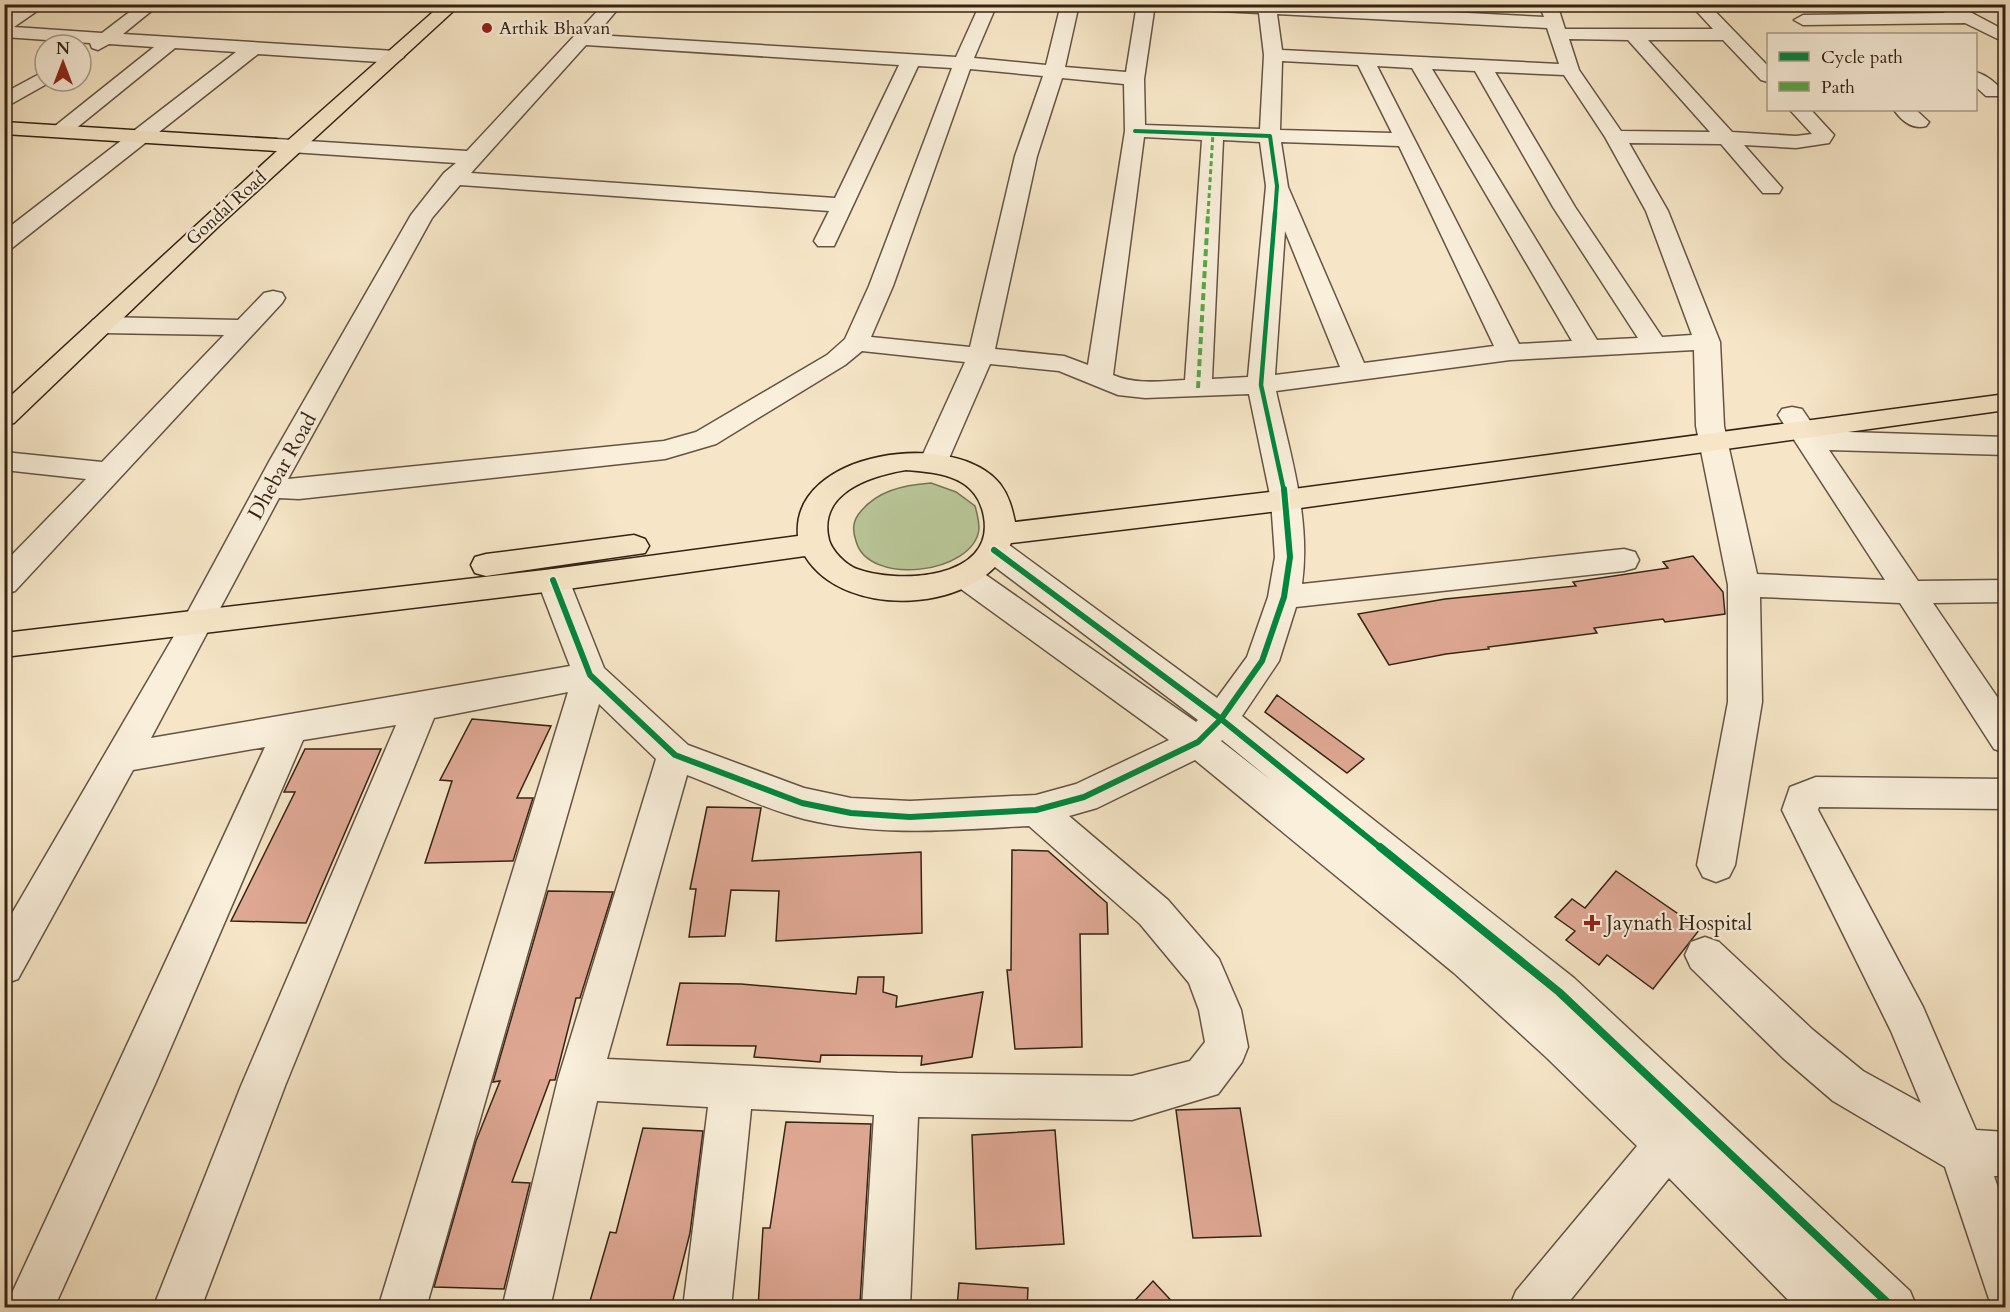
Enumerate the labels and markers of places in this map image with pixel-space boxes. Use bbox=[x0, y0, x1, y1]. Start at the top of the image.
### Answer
place label: Arthik Bhavan bbox=[499, 16, 611, 41]
marker: Arthik Bhavan bbox=[480, 21, 494, 35]
place label: Jaynath Hospital bbox=[1603, 909, 1752, 938]
marker: Jaynath Hospital bbox=[1583, 914, 1601, 932]

